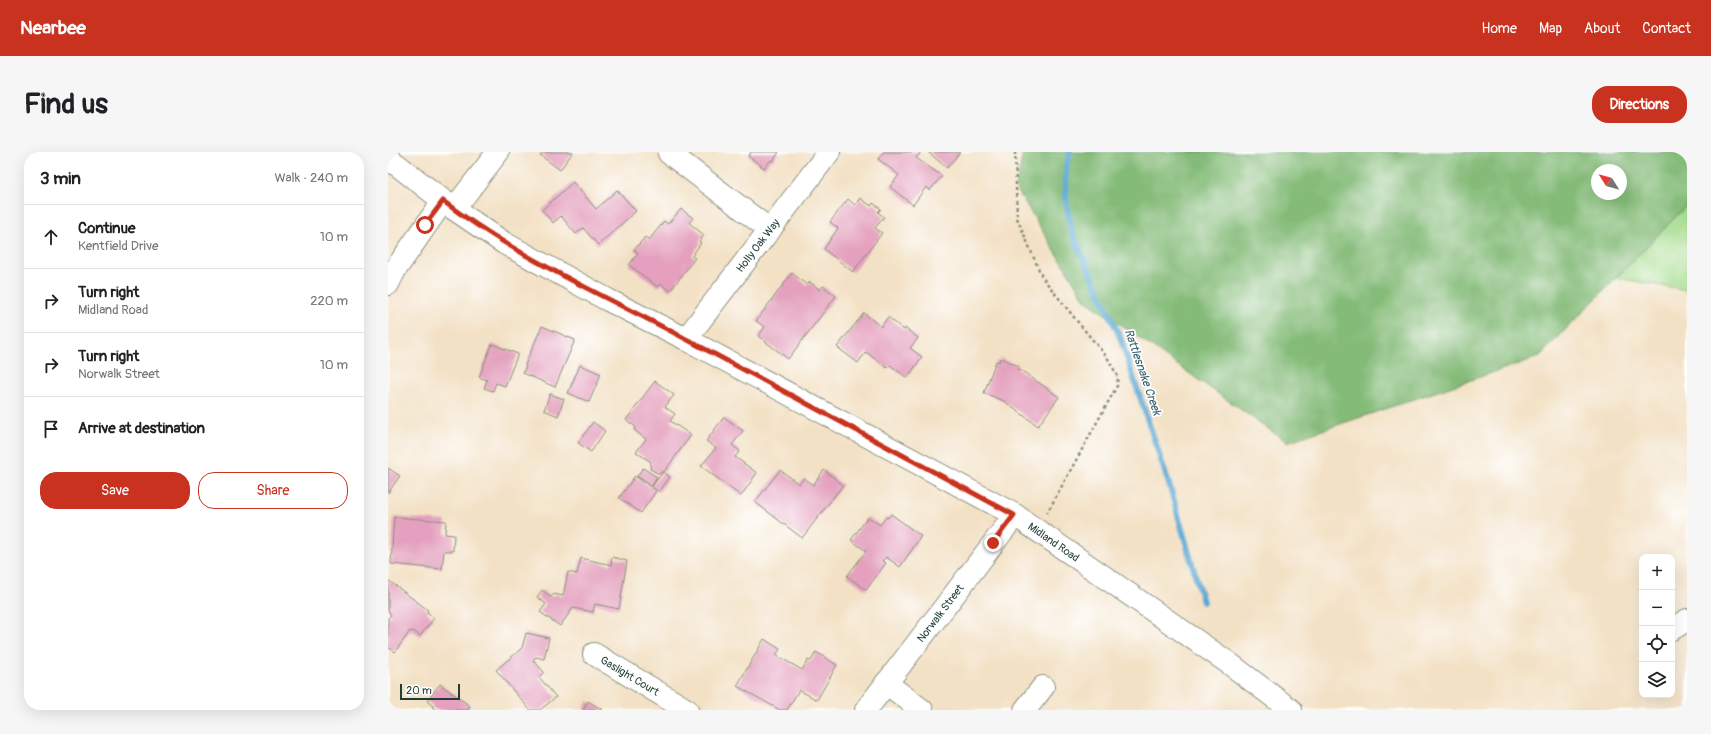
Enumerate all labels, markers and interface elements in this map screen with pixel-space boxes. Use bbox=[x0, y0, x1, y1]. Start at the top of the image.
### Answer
text: Nearbee bbox=[20, 16, 86, 40]
text: Home bbox=[1482, 20, 1517, 37]
text: Map bbox=[1539, 20, 1562, 37]
text: About bbox=[1584, 20, 1620, 37]
text: Contact bbox=[1642, 20, 1691, 37]
button: Directions bbox=[1592, 86, 1687, 123]
text: Find us bbox=[24, 87, 108, 122]
north arrow bbox=[1591, 164, 1627, 200]
text: 3 min bbox=[40, 168, 81, 189]
text: Walk · 240 m bbox=[274, 170, 348, 186]
route start bbox=[416, 216, 434, 234]
street label: Holly Oak Way bbox=[734, 216, 783, 275]
text: Continue bbox=[78, 219, 136, 238]
icon: ahead bbox=[40, 226, 62, 248]
text: 10 m bbox=[320, 229, 348, 245]
text: Kentfield Drive bbox=[78, 238, 159, 254]
text: Turn right bbox=[78, 283, 139, 302]
icon: right bbox=[40, 290, 62, 312]
text: 220 m bbox=[310, 293, 348, 309]
text: Midland Road bbox=[78, 302, 148, 318]
water label: Rattlesnake Creek bbox=[1121, 327, 1165, 418]
text: Turn right bbox=[78, 347, 139, 366]
icon: right bbox=[40, 354, 62, 376]
text: 10 m bbox=[320, 357, 348, 373]
text: Norwalk Street bbox=[78, 366, 160, 382]
icon: arrive bbox=[40, 418, 62, 440]
text: Arrive at destination bbox=[78, 419, 205, 438]
button: Save bbox=[40, 472, 190, 509]
button: Share bbox=[198, 472, 348, 509]
street label: Midland Road bbox=[1025, 520, 1082, 565]
route end bbox=[984, 534, 1002, 552]
map controls bbox=[1639, 554, 1675, 698]
button: + bbox=[1639, 554, 1675, 590]
street label: Norwalk Street bbox=[914, 581, 967, 645]
button: − bbox=[1639, 590, 1675, 626]
button: locate bbox=[1639, 626, 1675, 662]
street label: Gaslight Court bbox=[598, 653, 662, 699]
button: layers bbox=[1639, 662, 1675, 698]
scale bar bbox=[400, 682, 460, 701]
text: 20 m bbox=[406, 684, 432, 697]

